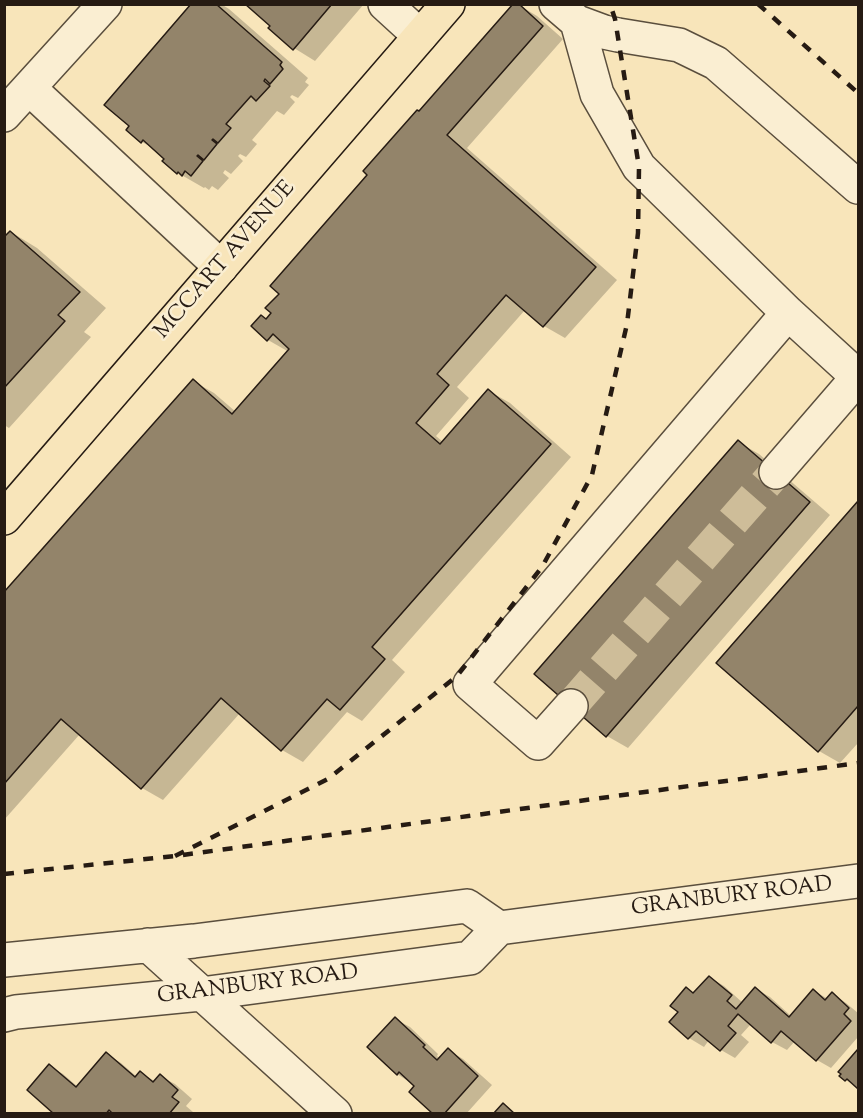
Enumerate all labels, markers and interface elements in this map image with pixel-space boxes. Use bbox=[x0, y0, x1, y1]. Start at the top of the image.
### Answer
street label: MCCART AVENUE bbox=[150, 177, 302, 345]
street label: GRANBURY ROAD bbox=[630, 873, 834, 923]
street label: GRANBURY ROAD bbox=[156, 961, 360, 1011]

